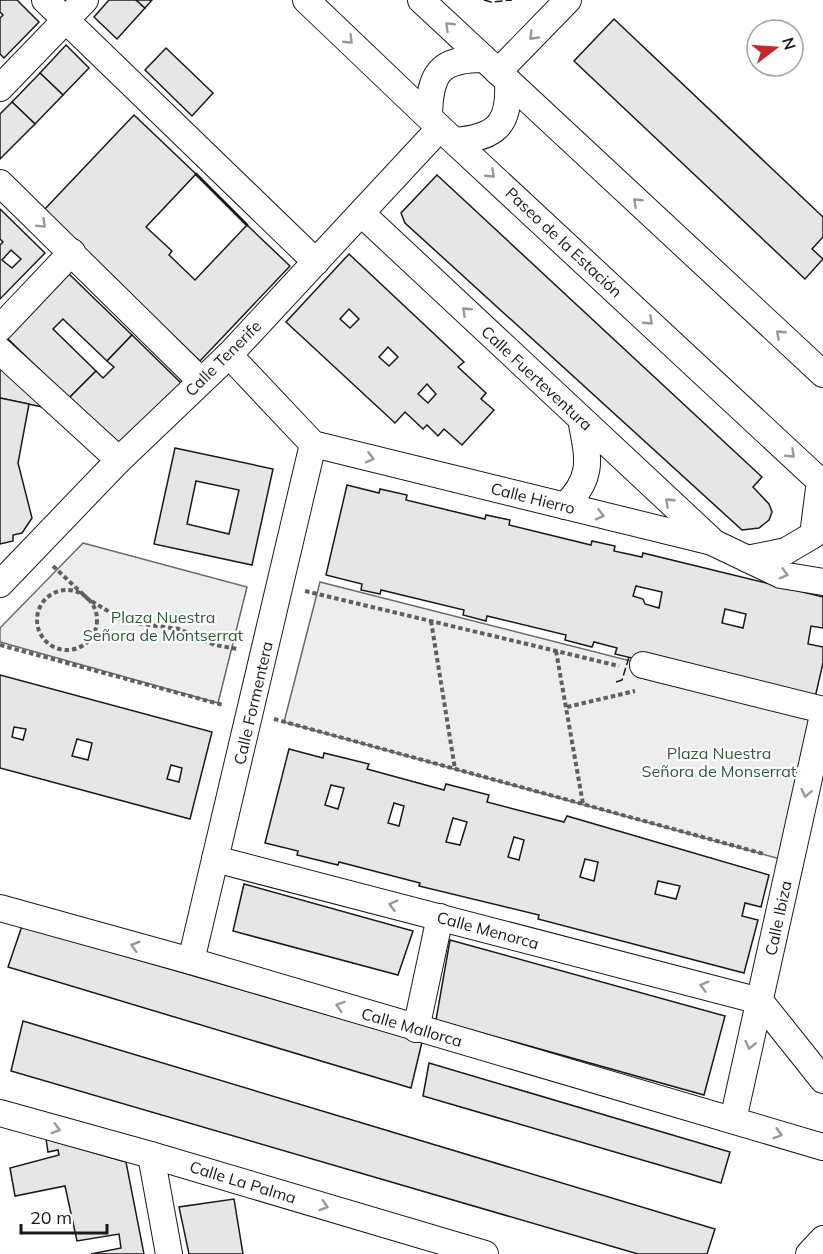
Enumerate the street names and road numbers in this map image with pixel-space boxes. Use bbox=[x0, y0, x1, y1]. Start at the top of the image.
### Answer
street label: Paseo de la Estación bbox=[502, 183, 626, 301]
street label: Calle Tenerife bbox=[181, 316, 265, 400]
street label: Calle Fuerteventura bbox=[477, 321, 597, 435]
street label: Calle Hierro bbox=[489, 478, 577, 518]
street label: Calle Formentera bbox=[229, 639, 277, 767]
street label: Calle Ibiza bbox=[760, 879, 796, 957]
street label: Calle Menorca bbox=[435, 907, 541, 953]
street label: Calle Mallorca bbox=[359, 1003, 465, 1051]
street label: Calle La Palma bbox=[187, 1156, 299, 1208]

